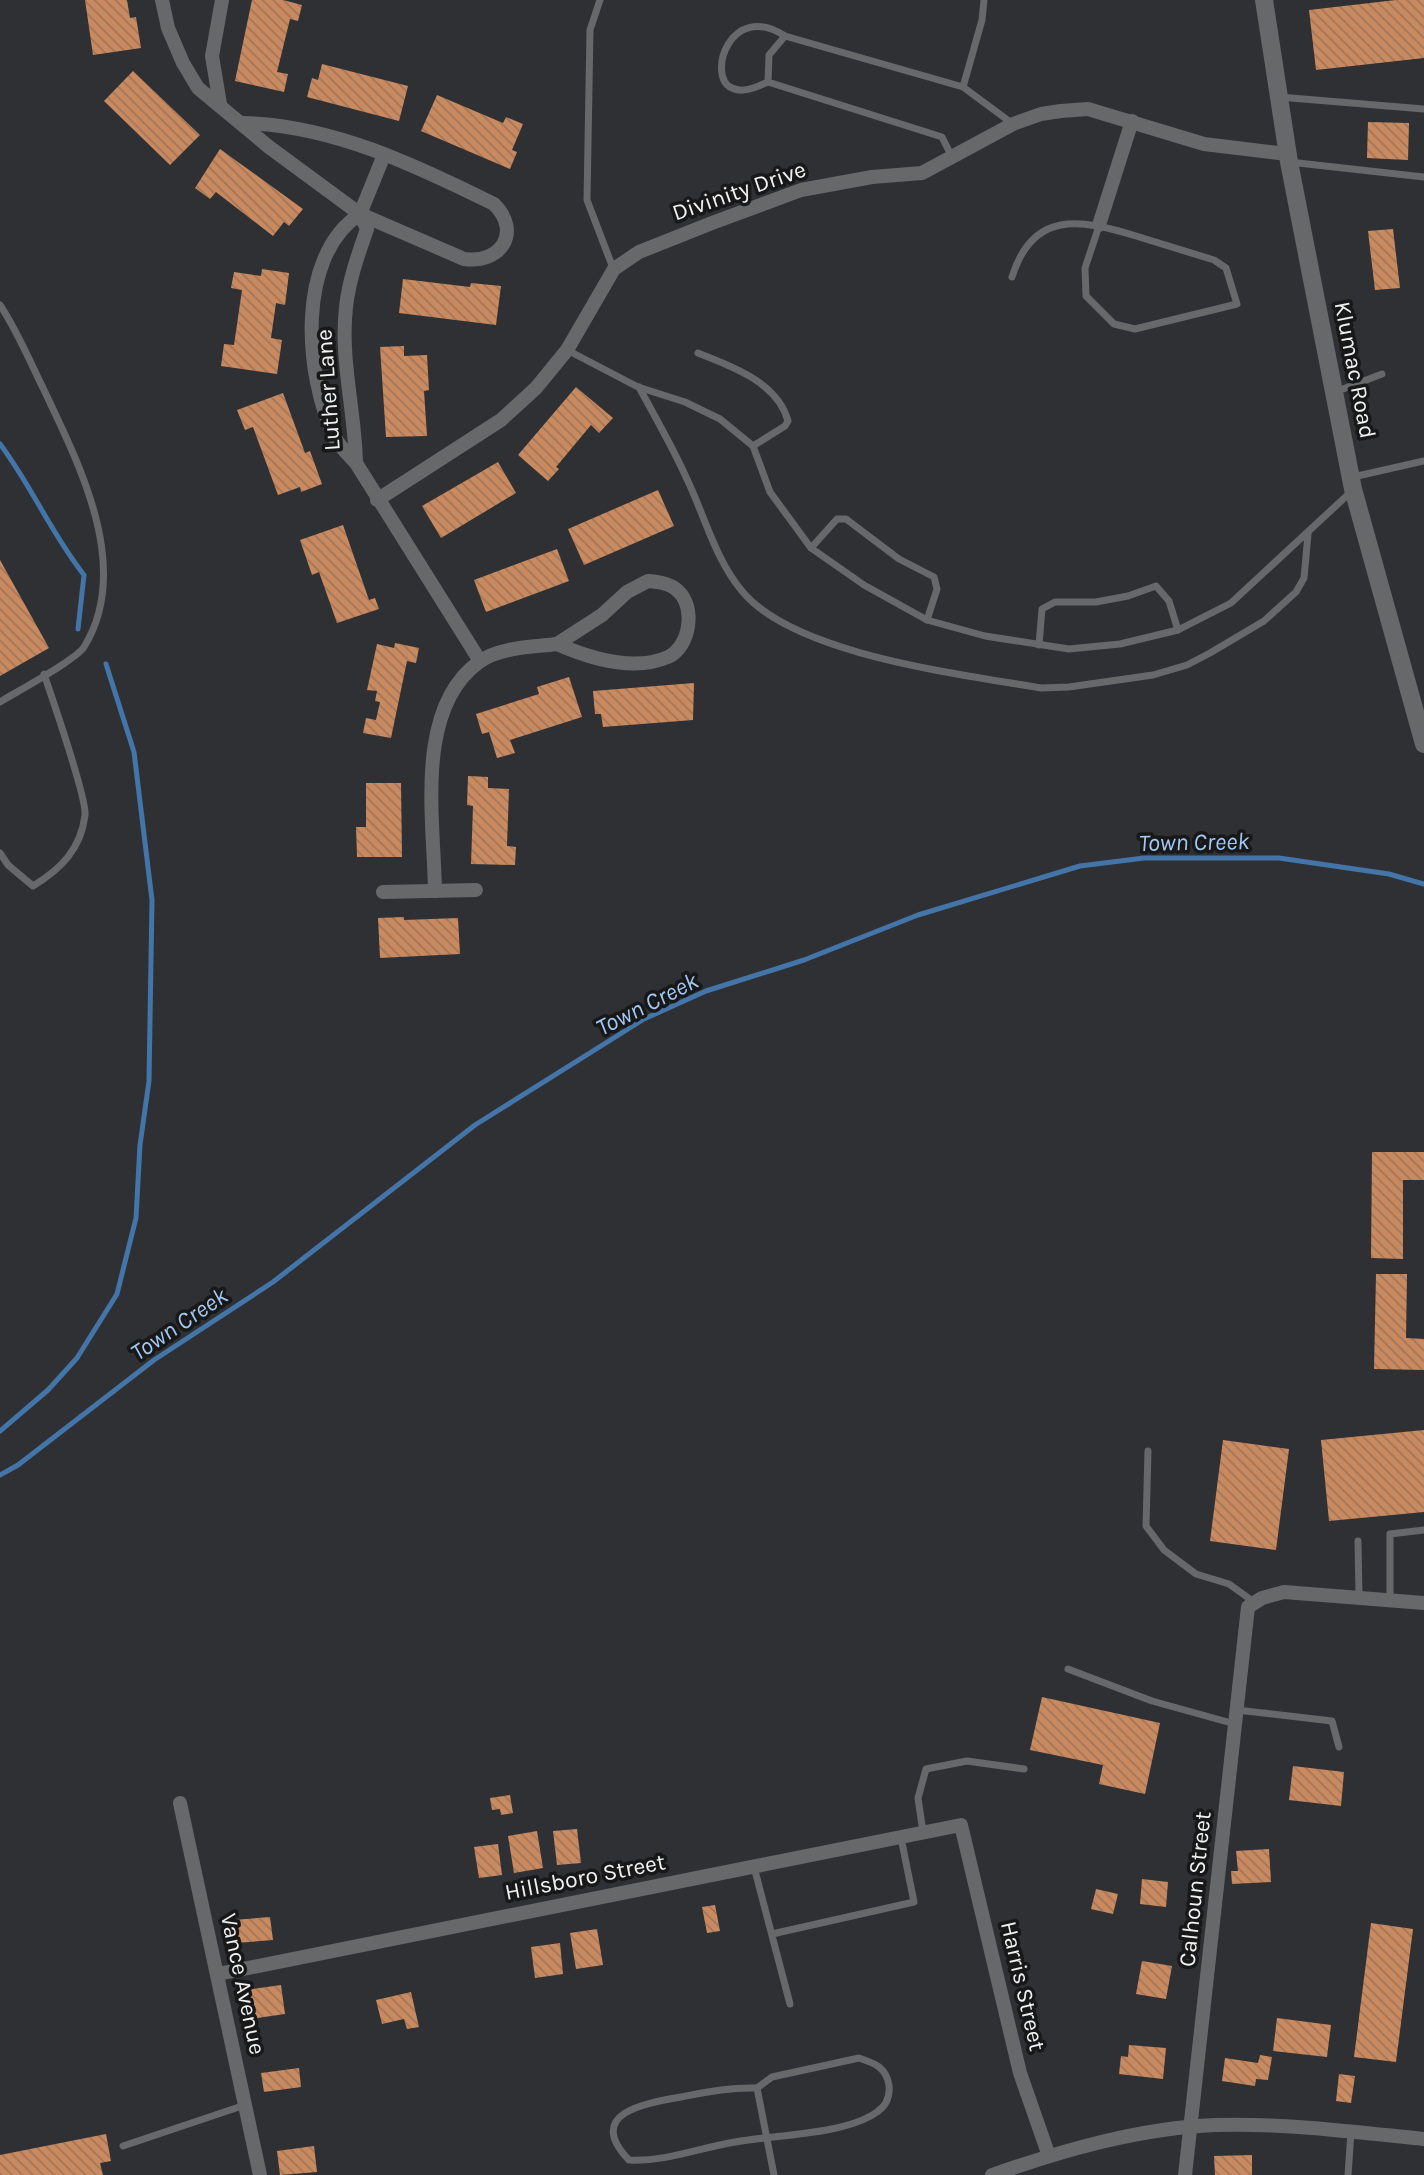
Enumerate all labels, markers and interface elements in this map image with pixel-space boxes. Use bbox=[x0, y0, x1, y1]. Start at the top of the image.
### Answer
street label: Divinity Drive bbox=[669, 155, 809, 227]
street label: Klumac Road bbox=[1329, 299, 1381, 441]
street label: Luther Lane bbox=[310, 328, 346, 452]
water label: Town Creek bbox=[1138, 827, 1250, 857]
water label: Town Creek bbox=[591, 966, 703, 1042]
water label: Town Creek bbox=[125, 1281, 233, 1367]
street label: Calhoun Street bbox=[1173, 1810, 1217, 1968]
street label: Hillsboro Street bbox=[502, 1848, 668, 1906]
street label: Vance Avenue bbox=[215, 1911, 271, 2057]
street label: Harris Street bbox=[995, 1919, 1051, 2054]

